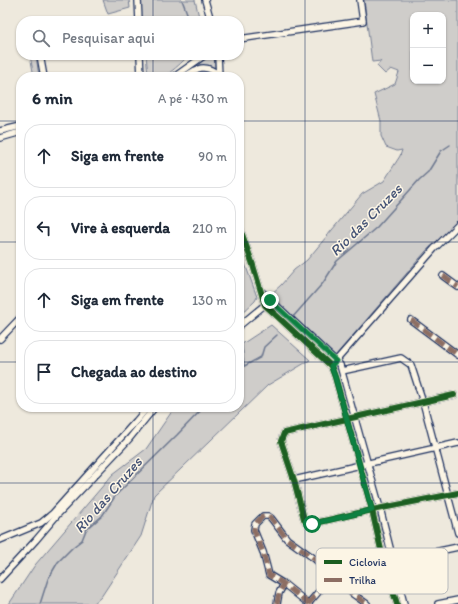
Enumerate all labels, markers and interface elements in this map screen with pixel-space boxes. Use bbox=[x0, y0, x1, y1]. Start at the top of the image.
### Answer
map controls bbox=[410, 12, 446, 84]
button: + bbox=[410, 12, 446, 48]
search box bbox=[16, 16, 244, 60]
icon: search bbox=[30, 27, 52, 49]
text: Pesquisar aqui bbox=[62, 29, 155, 47]
button: − bbox=[410, 48, 446, 84]
text: 6 min bbox=[32, 88, 73, 108]
text: A pé · 430 m bbox=[158, 91, 228, 106]
icon: ahead bbox=[33, 145, 55, 167]
text: Siga em frente bbox=[71, 147, 164, 165]
text: 90 m bbox=[198, 149, 227, 164]
water label: Rio das Cruzes bbox=[326, 179, 407, 260]
icon: left bbox=[33, 217, 55, 239]
text: Vire à esquerda bbox=[71, 219, 170, 237]
text: 210 m bbox=[192, 221, 227, 236]
icon: ahead bbox=[33, 289, 55, 311]
text: Siga em frente bbox=[71, 291, 164, 309]
route end bbox=[261, 291, 279, 309]
text: 130 m bbox=[192, 293, 227, 308]
icon: arrive bbox=[33, 361, 55, 383]
text: Chegada ao destino bbox=[71, 363, 197, 381]
water label: Rio das Cruzes bbox=[70, 452, 147, 537]
route start bbox=[303, 515, 321, 533]
legend bbox=[316, 548, 448, 594]
text: Ciclovia bbox=[349, 556, 387, 569]
text: Trilha bbox=[349, 574, 377, 587]

